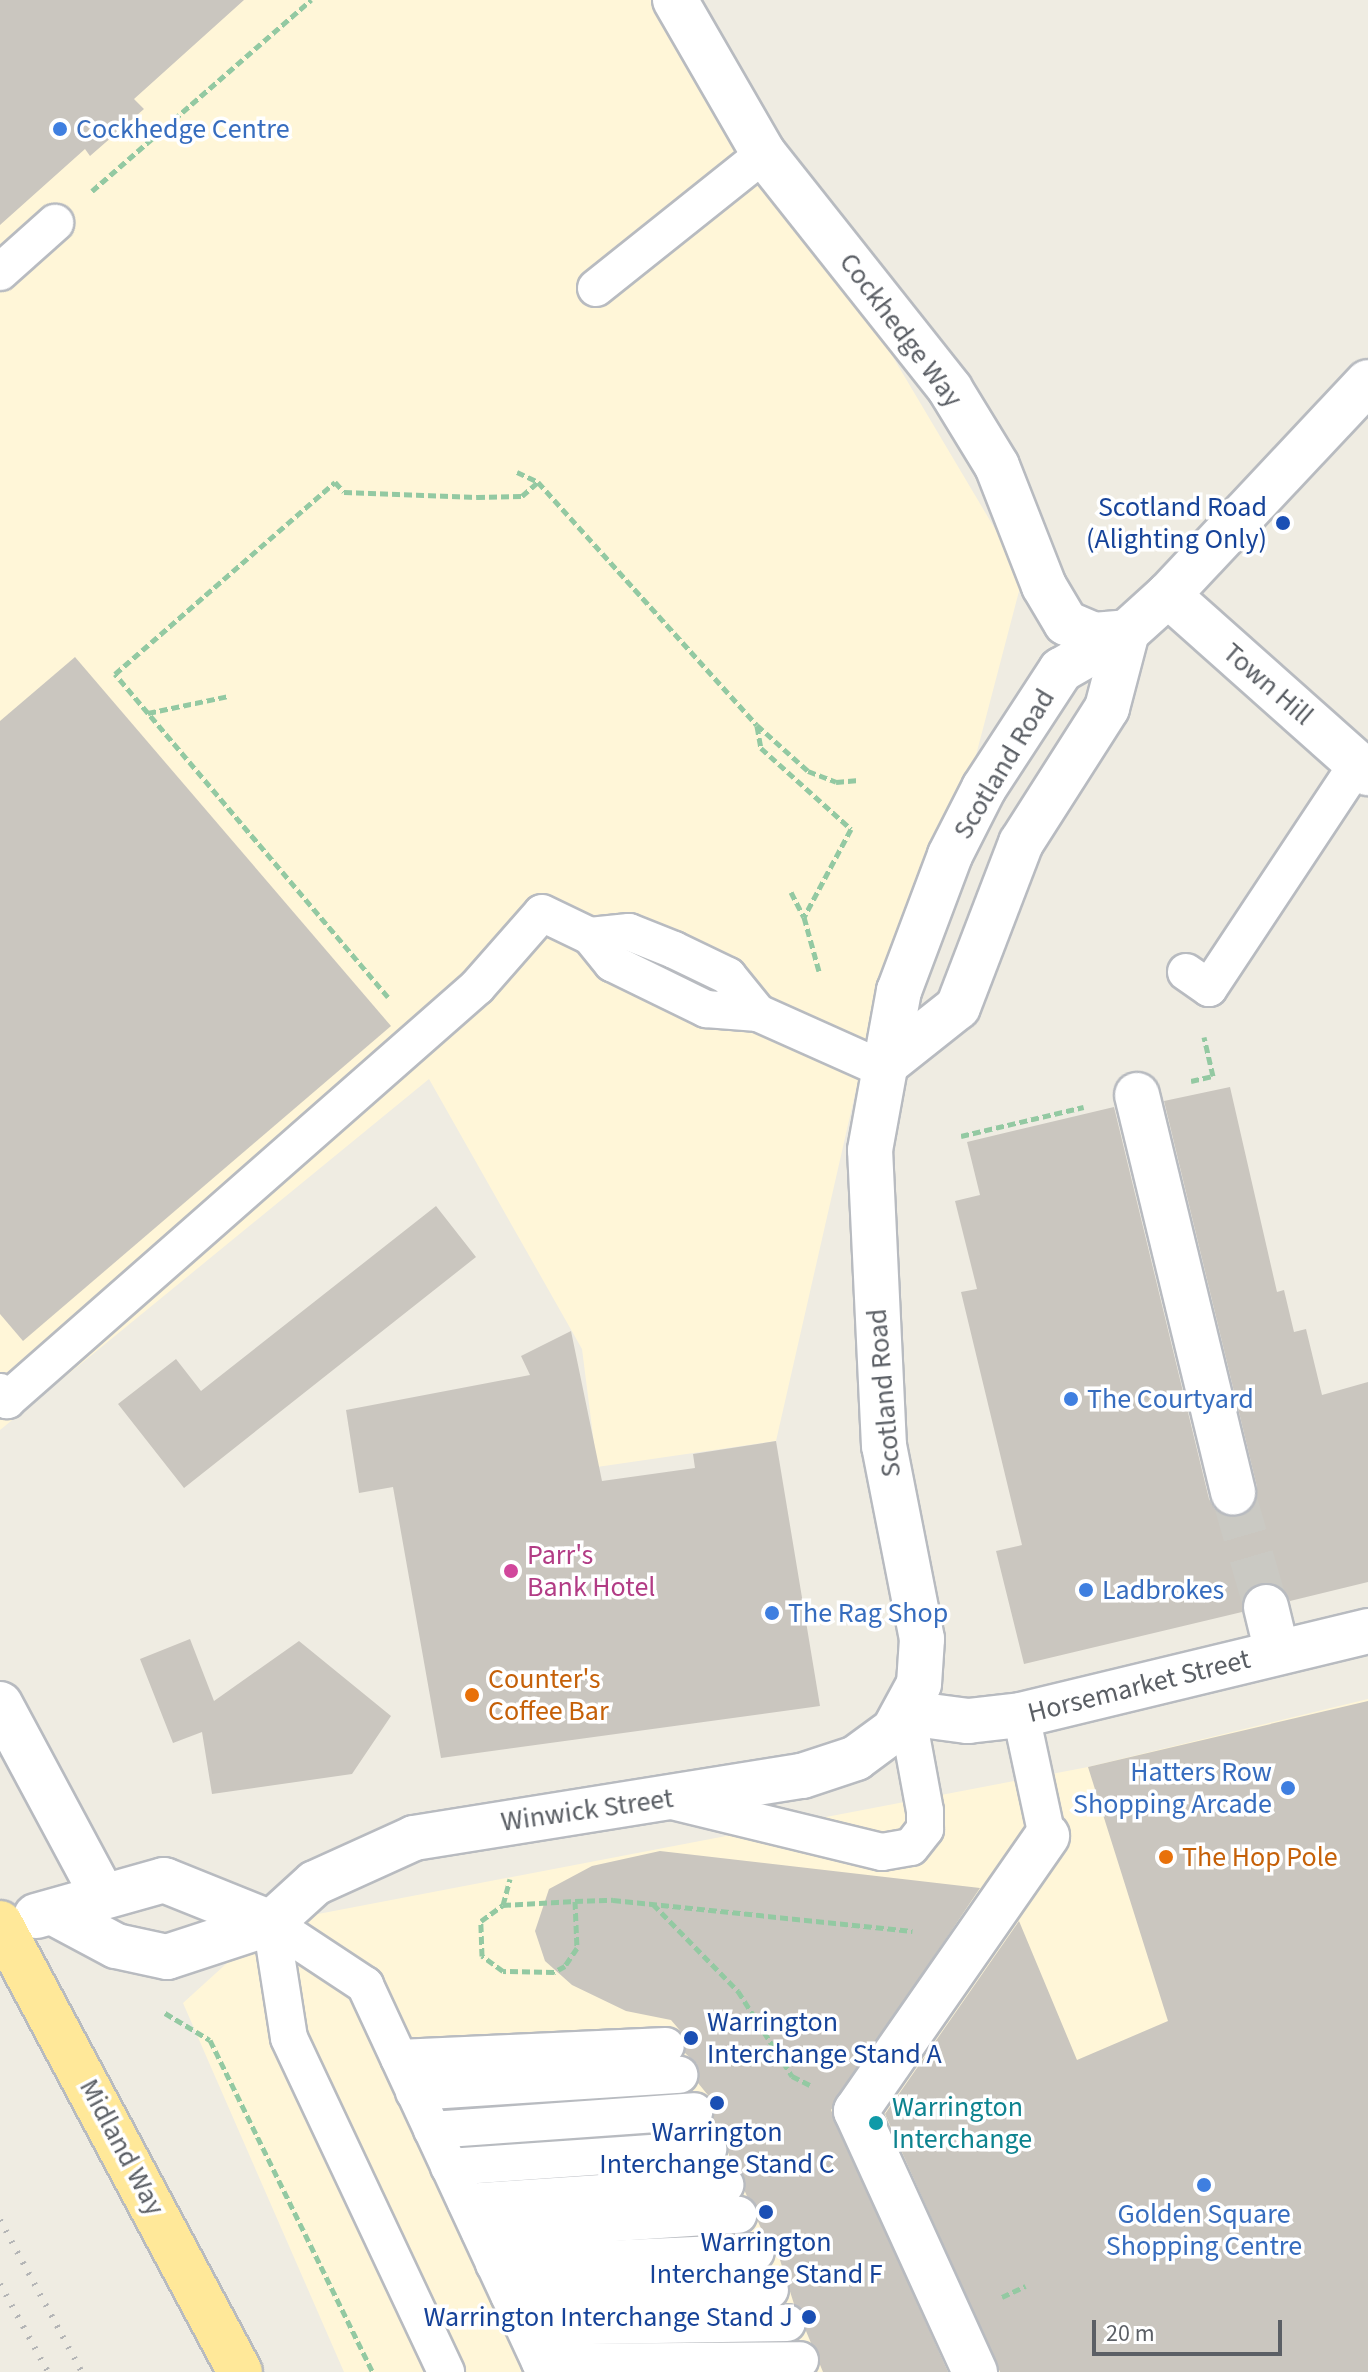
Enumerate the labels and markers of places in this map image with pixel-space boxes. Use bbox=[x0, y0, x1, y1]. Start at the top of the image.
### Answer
place label: Cockhedge Centre bbox=[76, 112, 290, 146]
marker: Cockhedge Centre bbox=[51, 120, 69, 138]
place label: Scotland Road (Alighting Only) bbox=[1086, 490, 1267, 556]
marker: Scotland Road (Alighting Only) bbox=[1274, 514, 1292, 532]
place label: The Courtyard bbox=[1087, 1382, 1254, 1416]
marker: The Courtyard bbox=[1062, 1390, 1080, 1408]
place label: Parr's Bank Hotel bbox=[527, 1538, 655, 1604]
marker: Parr's Bank Hotel bbox=[502, 1562, 520, 1580]
place label: Ladbrokes bbox=[1102, 1573, 1224, 1607]
marker: Ladbrokes bbox=[1077, 1581, 1095, 1599]
place label: The Rag Shop bbox=[788, 1596, 948, 1630]
marker: The Rag Shop bbox=[763, 1604, 781, 1622]
place label: Counter's Coffee Bar bbox=[488, 1662, 609, 1728]
marker: Counter's Coffee Bar bbox=[463, 1686, 481, 1704]
place label: Hatters Row Shopping Arcade bbox=[1073, 1755, 1272, 1821]
marker: Hatters Row Shopping Arcade bbox=[1279, 1779, 1297, 1797]
place label: The Hop Pole bbox=[1182, 1840, 1338, 1874]
marker: The Hop Pole bbox=[1157, 1848, 1175, 1866]
place label: Warrington Interchange Stand A bbox=[707, 2005, 942, 2071]
marker: Warrington Interchange Stand A bbox=[682, 2029, 700, 2047]
place label: Warrington Interchange bbox=[892, 2090, 1032, 2156]
marker: Warrington Interchange Stand C bbox=[708, 2094, 726, 2112]
marker: Warrington Interchange bbox=[867, 2114, 885, 2132]
place label: Warrington Interchange Stand C bbox=[599, 2115, 835, 2181]
marker: Golden Square Shopping Centre bbox=[1195, 2176, 1213, 2194]
place label: Golden Square Shopping Centre bbox=[1106, 2197, 1302, 2263]
marker: Warrington Interchange Stand F bbox=[757, 2203, 775, 2221]
place label: Warrington Interchange Stand F bbox=[649, 2225, 883, 2291]
place label: Warrington Interchange Stand J bbox=[424, 2300, 793, 2334]
marker: Warrington Interchange Stand J bbox=[800, 2308, 818, 2326]

